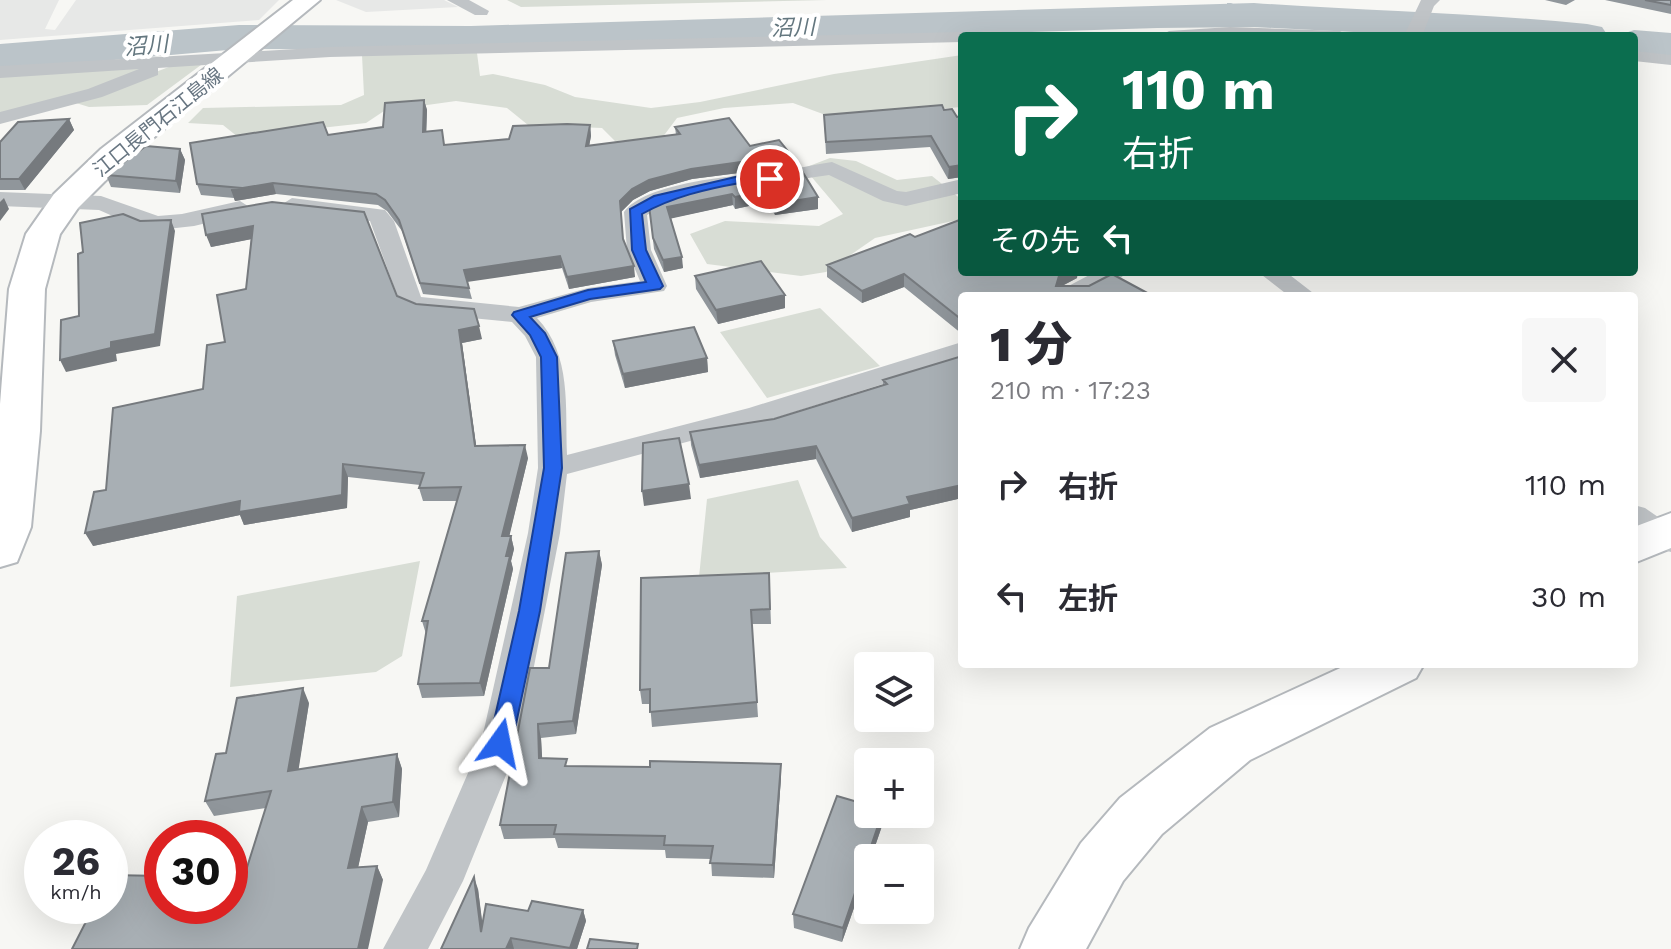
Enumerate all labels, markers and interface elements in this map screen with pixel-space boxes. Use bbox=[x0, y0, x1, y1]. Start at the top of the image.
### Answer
water label: 沼川 bbox=[771, 14, 817, 41]
water label: 沼川 bbox=[123, 31, 171, 60]
text: 110 m bbox=[1122, 57, 1275, 123]
street label: 江口長門石江島線 bbox=[88, 62, 228, 182]
icon: right bbox=[990, 64, 1094, 168]
text: 右折 bbox=[1122, 133, 1194, 175]
pin bbox=[736, 145, 804, 213]
icon: arrive bbox=[748, 157, 792, 201]
icon: left bbox=[1096, 216, 1140, 260]
text: その先 bbox=[990, 223, 1080, 258]
text: 1 分 bbox=[990, 316, 1072, 373]
button: close bbox=[1522, 318, 1606, 402]
text: 210 m · 17:23 bbox=[990, 375, 1151, 405]
icon: right bbox=[990, 462, 1034, 506]
text: 110 m bbox=[1525, 467, 1606, 502]
text: 右折 bbox=[1058, 469, 1118, 504]
icon: left bbox=[990, 574, 1034, 618]
text: 30 m bbox=[1531, 579, 1606, 614]
text: 左折 bbox=[1058, 581, 1118, 616]
map controls bbox=[854, 652, 934, 924]
button: layers bbox=[854, 652, 934, 732]
position arrow bbox=[458, 701, 542, 785]
button: + bbox=[854, 748, 934, 828]
speed limit sign: 30 bbox=[144, 820, 248, 924]
text: 26 bbox=[52, 838, 100, 885]
button: − bbox=[854, 844, 934, 924]
text: km/h bbox=[50, 880, 102, 904]

